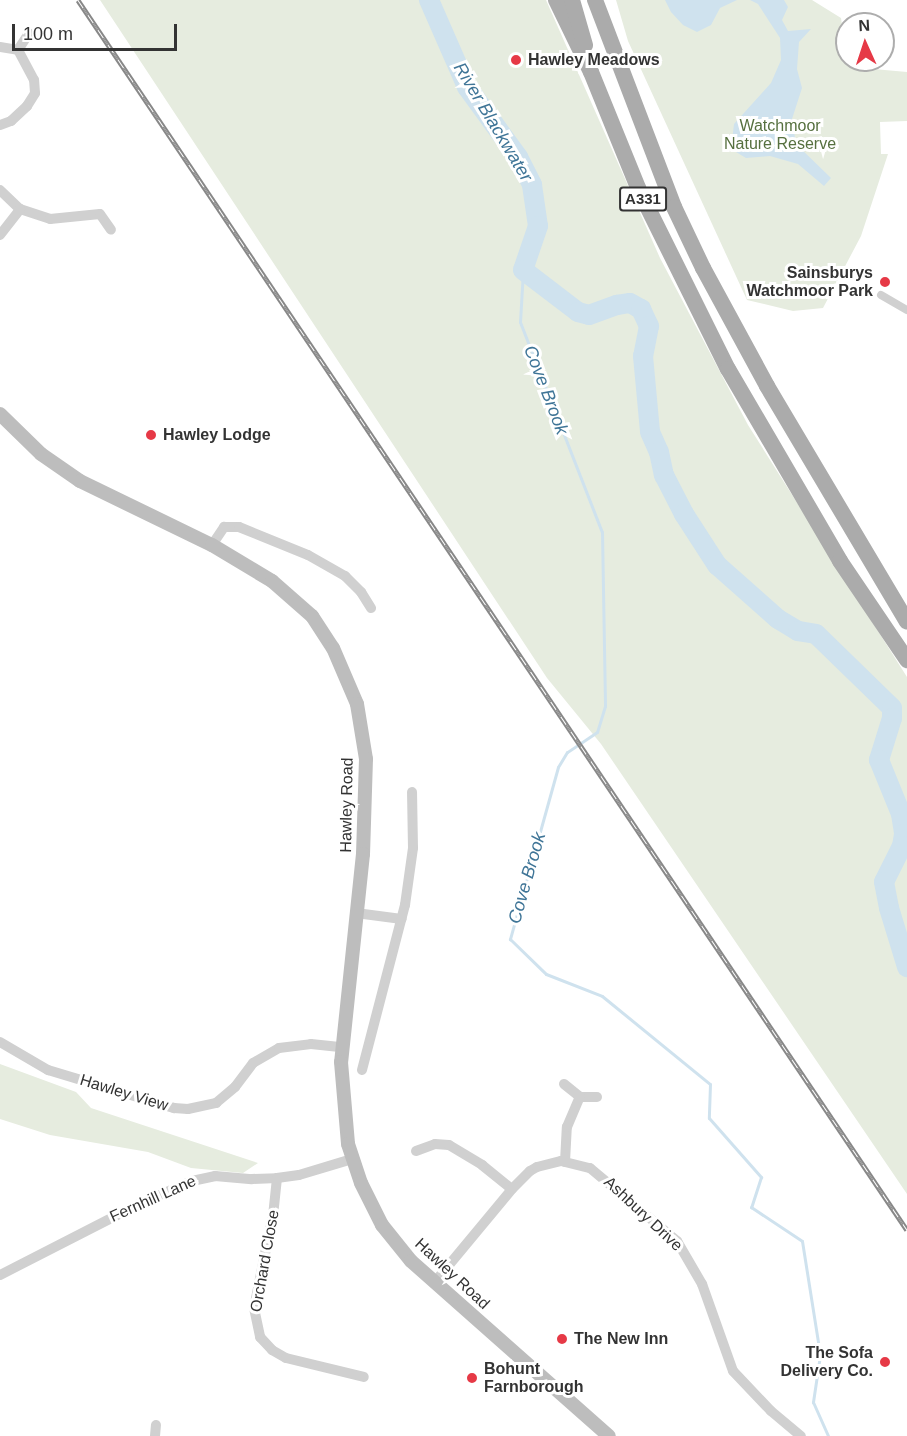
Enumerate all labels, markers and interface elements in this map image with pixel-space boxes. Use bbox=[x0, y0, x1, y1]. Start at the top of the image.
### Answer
scale bar bbox=[15, 12, 180, 50]
north arrow bbox=[835, 12, 895, 72]
text: N bbox=[858, 17, 870, 34]
text: 100 m bbox=[23, 24, 73, 44]
place label: Hawley Meadows bbox=[528, 50, 660, 70]
marker: Hawley Meadows bbox=[509, 53, 523, 67]
water label: River Blackwater bbox=[449, 59, 537, 185]
park label: Watchmoor Nature Reserve bbox=[724, 116, 836, 154]
road number: A331 bbox=[619, 187, 667, 211]
place label: Sainsburys Watchmoor Park bbox=[746, 263, 873, 301]
marker: Sainsburys Watchmoor Park bbox=[878, 275, 892, 289]
water label: Cove Brook bbox=[519, 342, 573, 438]
place label: Hawley Lodge bbox=[163, 425, 271, 445]
marker: Hawley Lodge bbox=[144, 428, 158, 442]
street label: Hawley Road bbox=[337, 757, 357, 853]
water label: Cove Brook bbox=[504, 830, 550, 926]
street label: Hawley View bbox=[78, 1070, 170, 1116]
street label: Fernhill Lane bbox=[107, 1171, 199, 1227]
street label: Ashbury Drive bbox=[600, 1173, 686, 1255]
street label: Orchard Close bbox=[247, 1209, 283, 1313]
street label: Hawley Road bbox=[411, 1235, 493, 1313]
place label: The New Inn bbox=[574, 1329, 668, 1349]
marker: The New Inn bbox=[555, 1332, 569, 1346]
place label: The Sofa Delivery Co. bbox=[781, 1343, 873, 1381]
marker: The Sofa Delivery Co. bbox=[878, 1355, 892, 1369]
place label: Bohunt Farnborough bbox=[484, 1359, 584, 1397]
marker: Bohunt Farnborough bbox=[465, 1371, 479, 1385]

